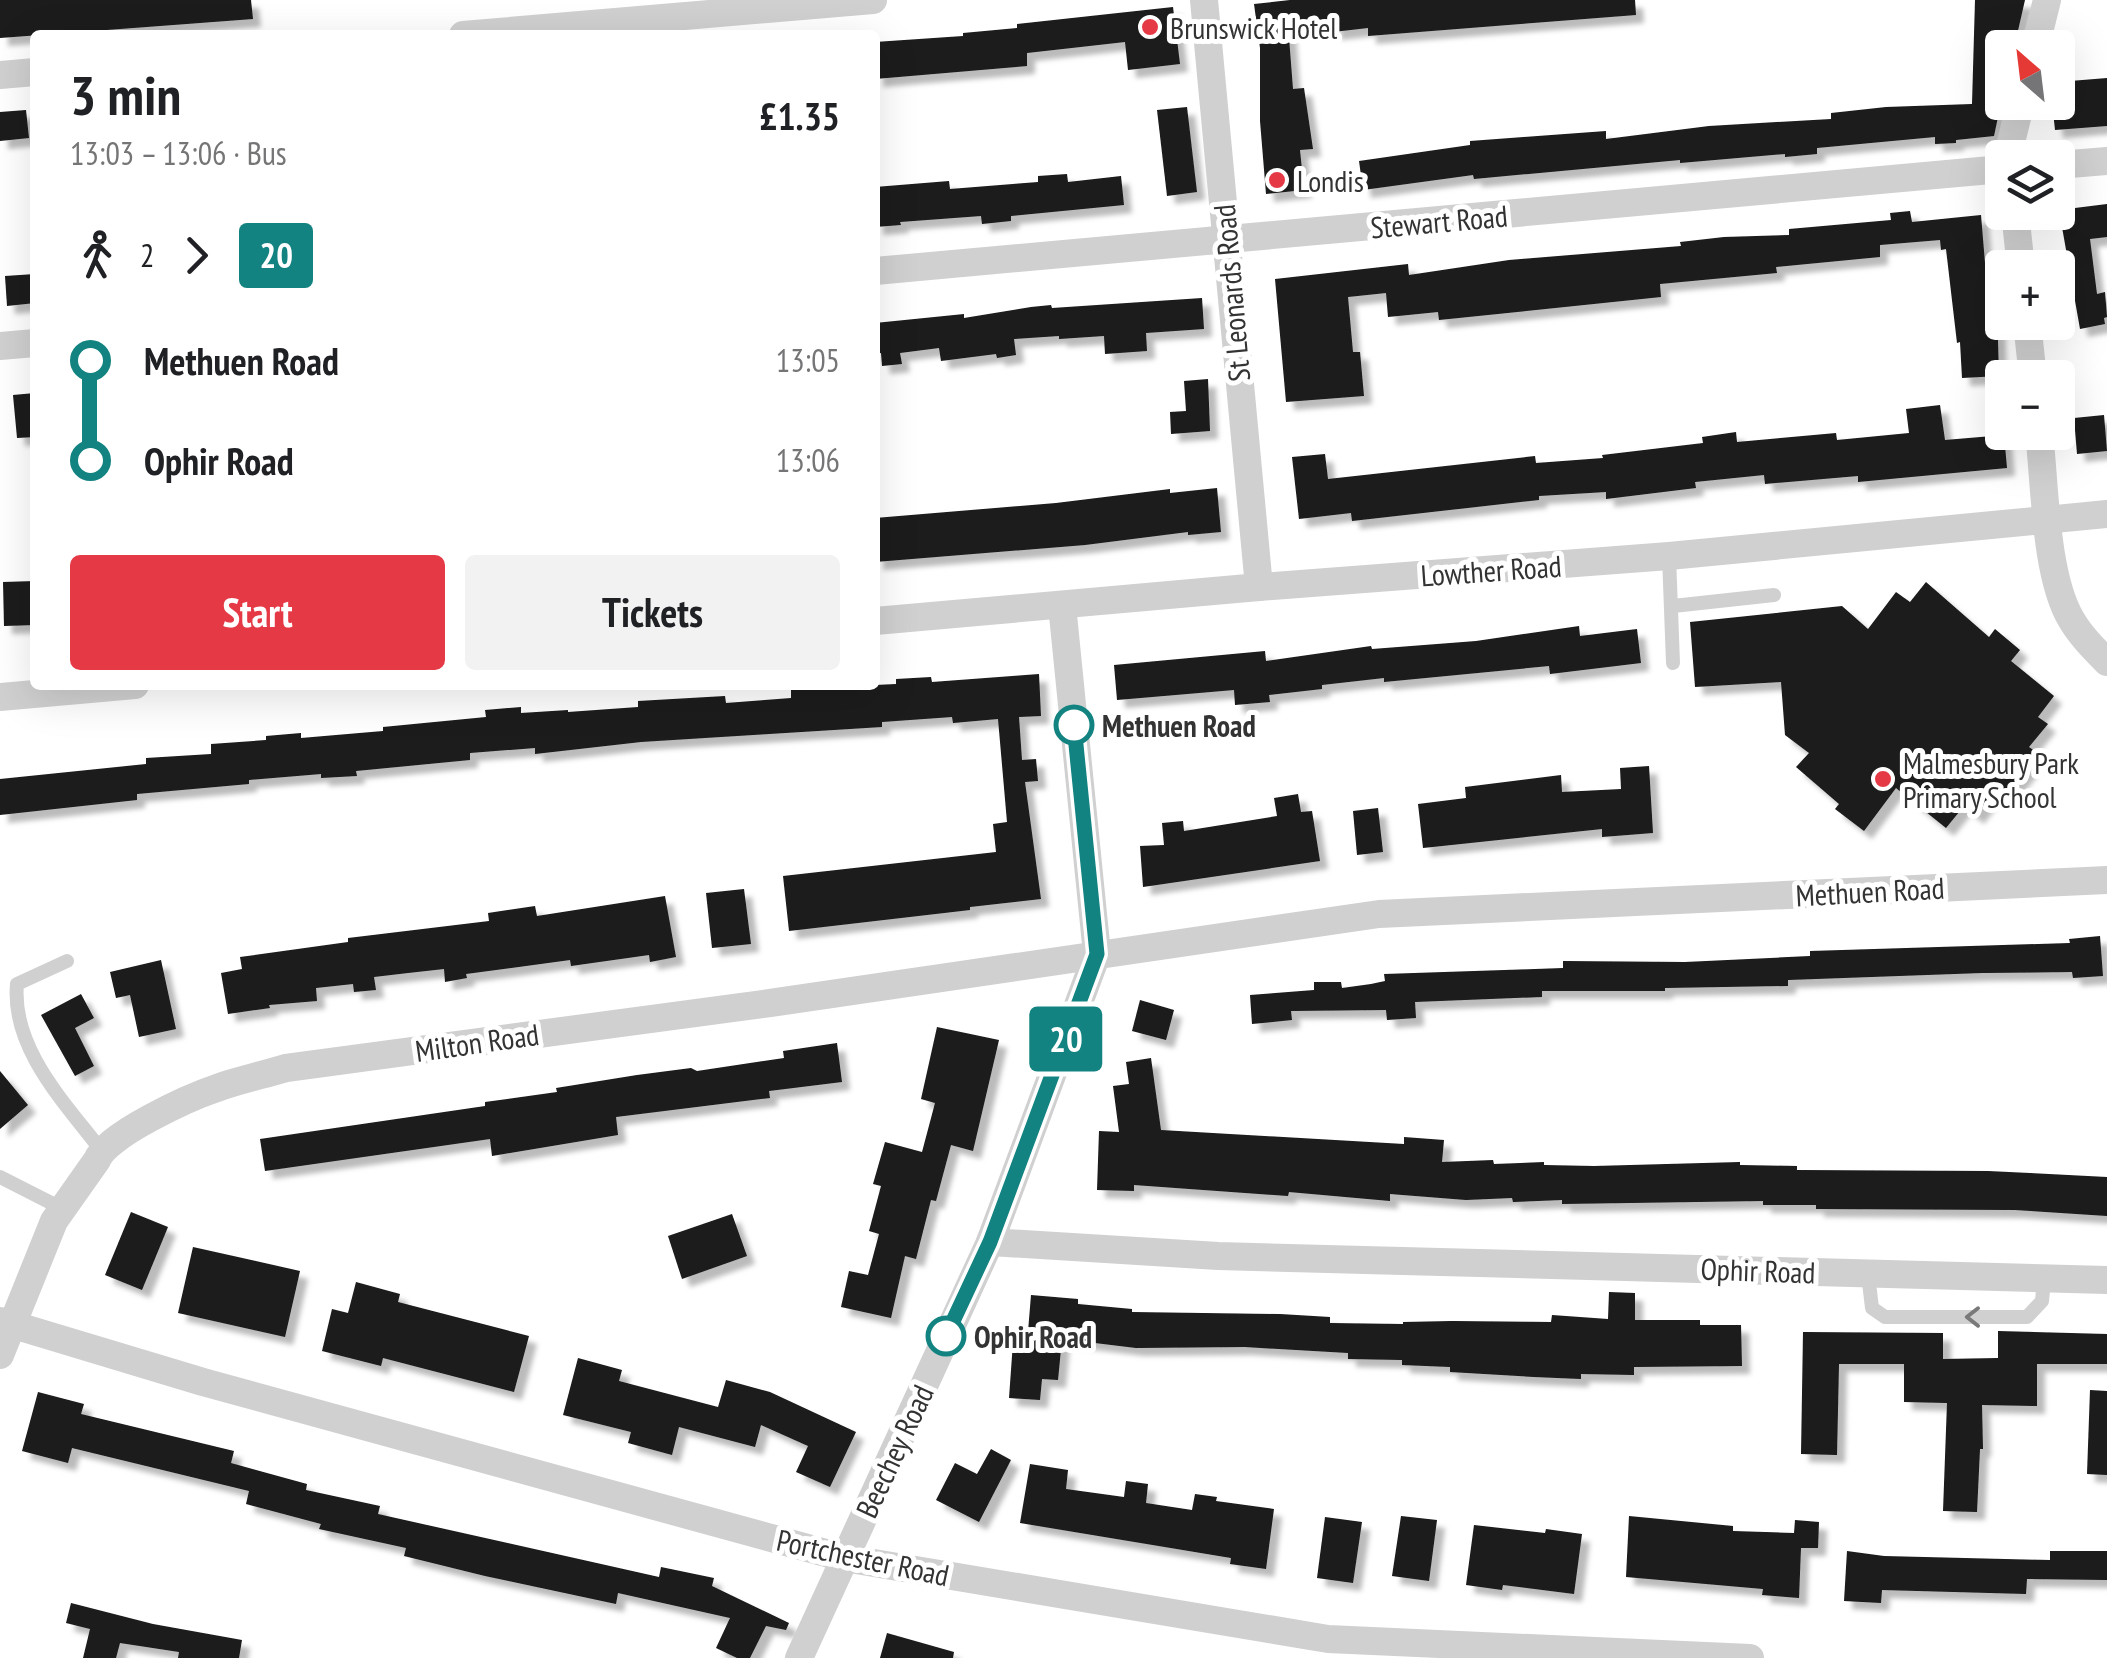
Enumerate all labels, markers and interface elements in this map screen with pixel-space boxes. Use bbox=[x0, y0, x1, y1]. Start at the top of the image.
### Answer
place label: Brunswick Hotel bbox=[1170, 8, 1337, 47]
marker: Brunswick Hotel bbox=[1139, 16, 1161, 38]
north arrow bbox=[1985, 30, 2075, 120]
map controls bbox=[1985, 30, 2075, 450]
text: 3 min bbox=[70, 59, 181, 130]
text: £1.35 bbox=[759, 91, 840, 140]
text: 13:03 – 13:06 · Bus bbox=[70, 132, 287, 174]
button: layers bbox=[1985, 140, 2075, 230]
place label: Londis bbox=[1297, 161, 1364, 200]
marker: Londis bbox=[1266, 169, 1288, 191]
street label: Stewart Road bbox=[1369, 196, 1509, 246]
street label: St Leonards Road bbox=[1204, 203, 1258, 383]
icon: walk bbox=[70, 228, 125, 283]
icon: forward bbox=[169, 228, 224, 283]
text: 20 bbox=[259, 232, 293, 278]
text: 2 bbox=[140, 234, 154, 276]
button: + bbox=[1985, 250, 2075, 340]
text: Methuen Road bbox=[144, 336, 339, 385]
text: 13:05 bbox=[776, 339, 840, 381]
button: − bbox=[1985, 360, 2075, 450]
text: Ophir Road bbox=[144, 436, 294, 485]
text: 13:06 bbox=[776, 439, 840, 481]
street label: Lowther Road bbox=[1419, 546, 1563, 594]
button: Start bbox=[70, 555, 445, 670]
button: Tickets bbox=[465, 555, 840, 670]
marker: Methuen Road bbox=[1055, 706, 1093, 744]
place label: Methuen Road bbox=[1102, 706, 1256, 745]
place label: Malmesbury Park Primary School bbox=[1903, 743, 2079, 816]
marker: Malmesbury Park Primary School bbox=[1872, 768, 1894, 790]
street label: Methuen Road bbox=[1795, 868, 1945, 914]
line badge: 20 bbox=[1021, 1006, 1111, 1072]
street label: Milton Road bbox=[413, 1014, 541, 1070]
text: 20 bbox=[1049, 1016, 1083, 1062]
street label: Ophir Road bbox=[1700, 1249, 1816, 1291]
one-way arrow bbox=[1964, 1306, 1980, 1328]
marker: Ophir Road bbox=[927, 1317, 965, 1355]
place label: Ophir Road bbox=[974, 1317, 1092, 1356]
street label: Beechey Road bbox=[846, 1378, 942, 1524]
street label: Portchester Road bbox=[773, 1520, 953, 1594]

